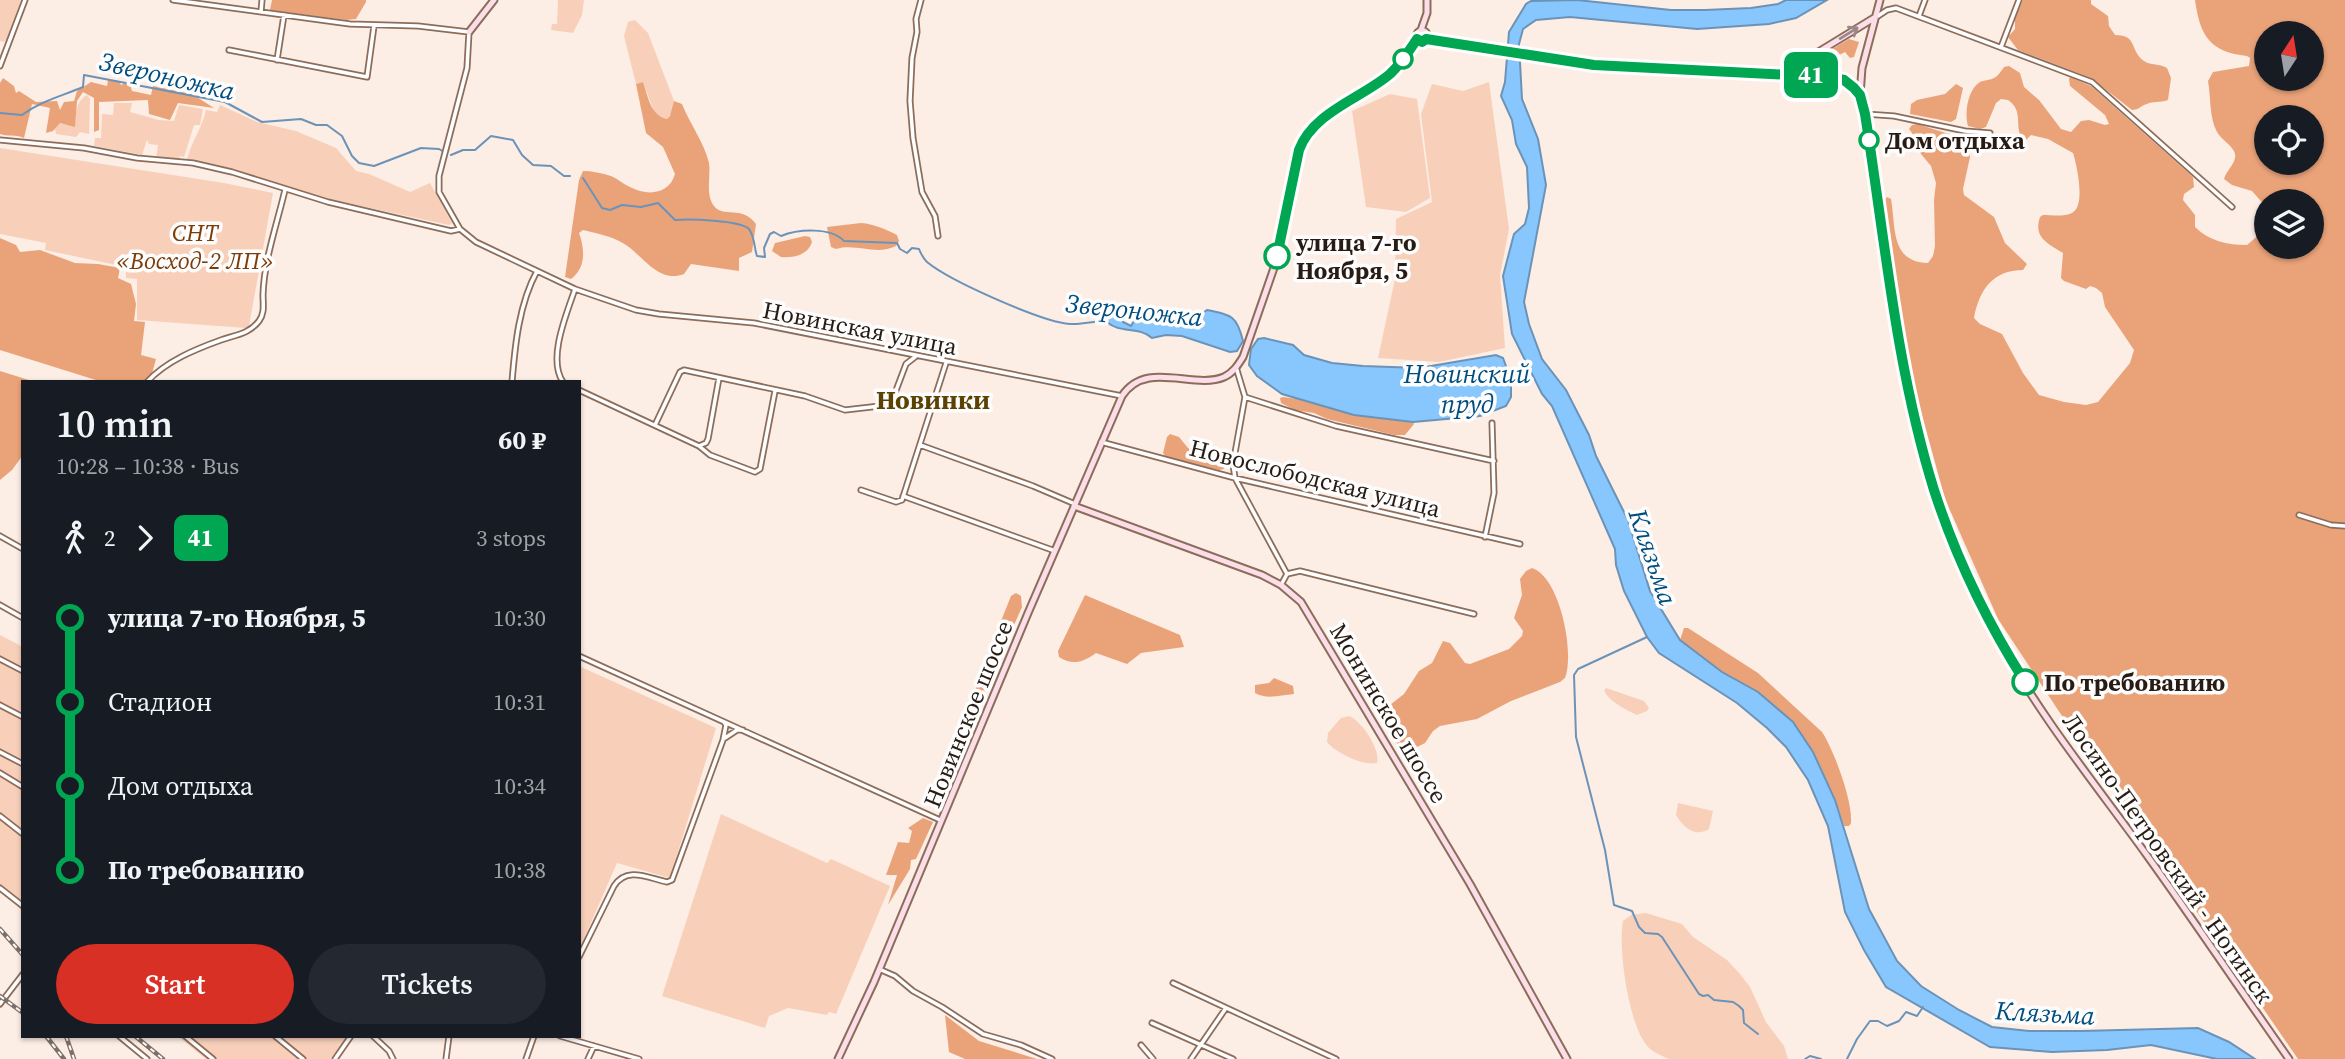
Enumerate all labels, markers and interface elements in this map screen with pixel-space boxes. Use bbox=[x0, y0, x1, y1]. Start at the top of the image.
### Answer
north arrow bbox=[2254, 21, 2324, 91]
map controls bbox=[2254, 21, 2324, 259]
one-way arrow bbox=[1839, 26, 1859, 40]
water label: Звероножка bbox=[96, 43, 239, 109]
unlabelled marker bbox=[1393, 49, 1413, 69]
line badge: 41 bbox=[1780, 52, 1842, 98]
text: 41 bbox=[1798, 58, 1824, 91]
button: locate bbox=[2254, 105, 2324, 175]
place label: Дом отдыха bbox=[1885, 124, 2025, 157]
marker: Дом отдыха bbox=[1859, 130, 1879, 150]
button: layers bbox=[2254, 189, 2324, 259]
park label: СНТ «Восход-2 ЛП» bbox=[116, 216, 274, 277]
place label: улица 7-го Ноября, 5 bbox=[1295, 226, 1417, 287]
marker: улица 7-го Ноября, 5 bbox=[1264, 243, 1290, 269]
water label: Звероножка bbox=[1064, 285, 1205, 335]
street label: Новинская улица bbox=[760, 293, 961, 363]
water label: Новинский пруд bbox=[1403, 356, 1531, 422]
district label: Новинки bbox=[876, 382, 990, 418]
text: 10 min bbox=[56, 398, 173, 450]
text: 60 ₽ bbox=[498, 422, 546, 458]
street label: Новослободская улица bbox=[1186, 431, 1445, 525]
text: 10:28 – 10:38 · Bus bbox=[56, 450, 239, 482]
water label: Клязьма bbox=[1619, 503, 1686, 610]
icon: walk bbox=[56, 519, 94, 557]
icon: forward bbox=[126, 519, 164, 557]
text: 41 bbox=[188, 521, 214, 554]
text: 2 bbox=[104, 522, 116, 554]
text: 3 stops bbox=[476, 522, 546, 554]
text: улица 7-го Ноября, 5 bbox=[108, 600, 366, 636]
text: 10:30 bbox=[493, 602, 546, 634]
street label: Новинское шоссе bbox=[915, 616, 1021, 812]
street label: Монинское шоссе bbox=[1322, 617, 1456, 809]
place label: По требованию bbox=[2044, 666, 2225, 699]
marker: По требованию bbox=[2012, 669, 2038, 695]
text: Стадион bbox=[108, 684, 212, 720]
text: 10:31 bbox=[493, 686, 546, 718]
street label: Лосино-Петровский - Ногинск bbox=[2055, 706, 2281, 1010]
text: Дом отдыха bbox=[108, 768, 253, 804]
text: 10:34 bbox=[493, 770, 546, 802]
text: По требованию bbox=[108, 852, 304, 888]
text: 10:38 bbox=[493, 854, 546, 886]
button: Start bbox=[56, 944, 294, 1024]
button: Tickets bbox=[308, 944, 546, 1024]
water label: Клязьма bbox=[1993, 992, 2096, 1034]

